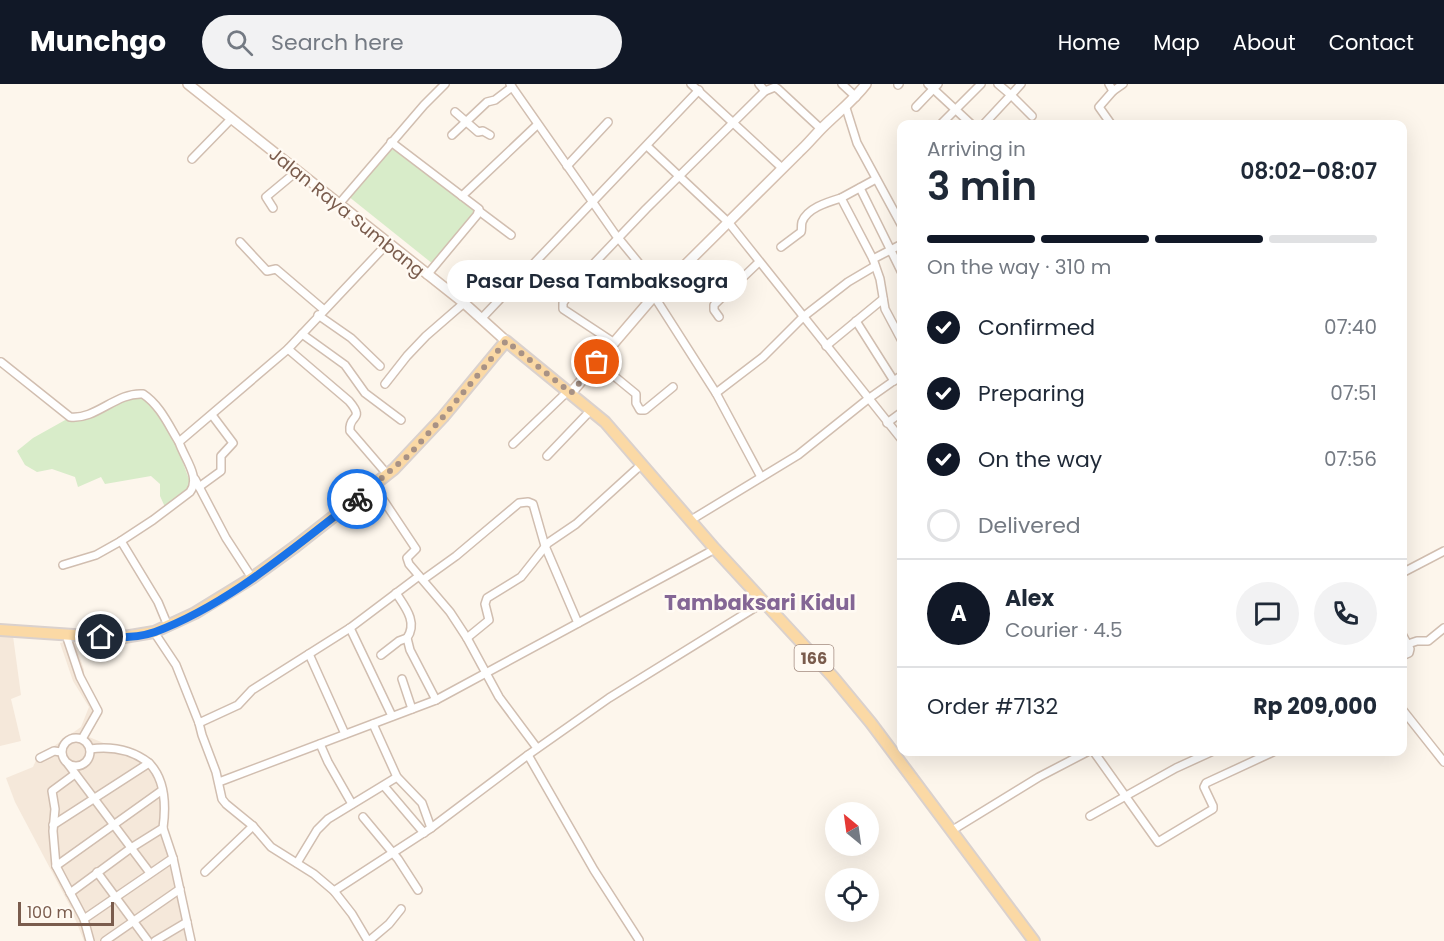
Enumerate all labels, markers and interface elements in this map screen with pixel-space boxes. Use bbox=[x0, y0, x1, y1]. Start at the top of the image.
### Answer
search box bbox=[202, 15, 622, 69]
text: Munchgo bbox=[30, 22, 166, 61]
icon: search bbox=[223, 26, 256, 59]
text: Search here bbox=[271, 27, 404, 58]
text: Home bbox=[1058, 28, 1120, 57]
text: Map bbox=[1153, 28, 1200, 57]
text: About bbox=[1233, 28, 1296, 57]
text: Contact bbox=[1329, 28, 1414, 57]
text: Arriving in bbox=[927, 135, 1026, 163]
street label: Jalan Raya Sumbang bbox=[264, 141, 430, 283]
text: 08:02–08:07 bbox=[1240, 156, 1377, 187]
text: 3 min bbox=[927, 159, 1037, 214]
text: On the way · 310 m bbox=[927, 253, 1111, 281]
callout: Pasar Desa Tambaksogra bbox=[447, 260, 747, 302]
text: Pasar Desa Tambaksogra bbox=[466, 267, 728, 295]
icon: check bbox=[927, 311, 960, 344]
text: Confirmed bbox=[978, 312, 1095, 343]
text: 07:40 bbox=[1324, 313, 1377, 341]
pin bbox=[571, 336, 622, 387]
icon: bag bbox=[580, 345, 613, 378]
icon: check bbox=[927, 377, 960, 410]
text: Preparing bbox=[978, 378, 1085, 409]
text: 07:51 bbox=[1330, 379, 1377, 407]
icon: check bbox=[927, 443, 960, 476]
text: On the way bbox=[978, 444, 1102, 475]
text: 07:56 bbox=[1324, 445, 1377, 473]
courier bbox=[327, 469, 387, 529]
icon: bike bbox=[341, 483, 374, 516]
text: Delivered bbox=[978, 510, 1081, 541]
button: chat bbox=[1236, 582, 1299, 645]
button: phone bbox=[1314, 582, 1377, 645]
text: Alex bbox=[1005, 583, 1054, 614]
district label: Tambaksari Kidul bbox=[664, 588, 856, 617]
text: A bbox=[950, 598, 967, 629]
pin bbox=[75, 611, 126, 662]
text: Courier · 4.5 bbox=[1005, 616, 1123, 644]
icon: home bbox=[84, 620, 117, 653]
road number: 166 bbox=[794, 645, 834, 671]
text: Order #7132 bbox=[927, 691, 1058, 722]
text: Rp 209,000 bbox=[1253, 691, 1377, 722]
north arrow bbox=[825, 802, 879, 856]
map controls bbox=[825, 802, 879, 922]
button: locate bbox=[825, 868, 879, 922]
scale bar bbox=[18, 899, 114, 926]
text: 100 m bbox=[27, 901, 73, 924]

